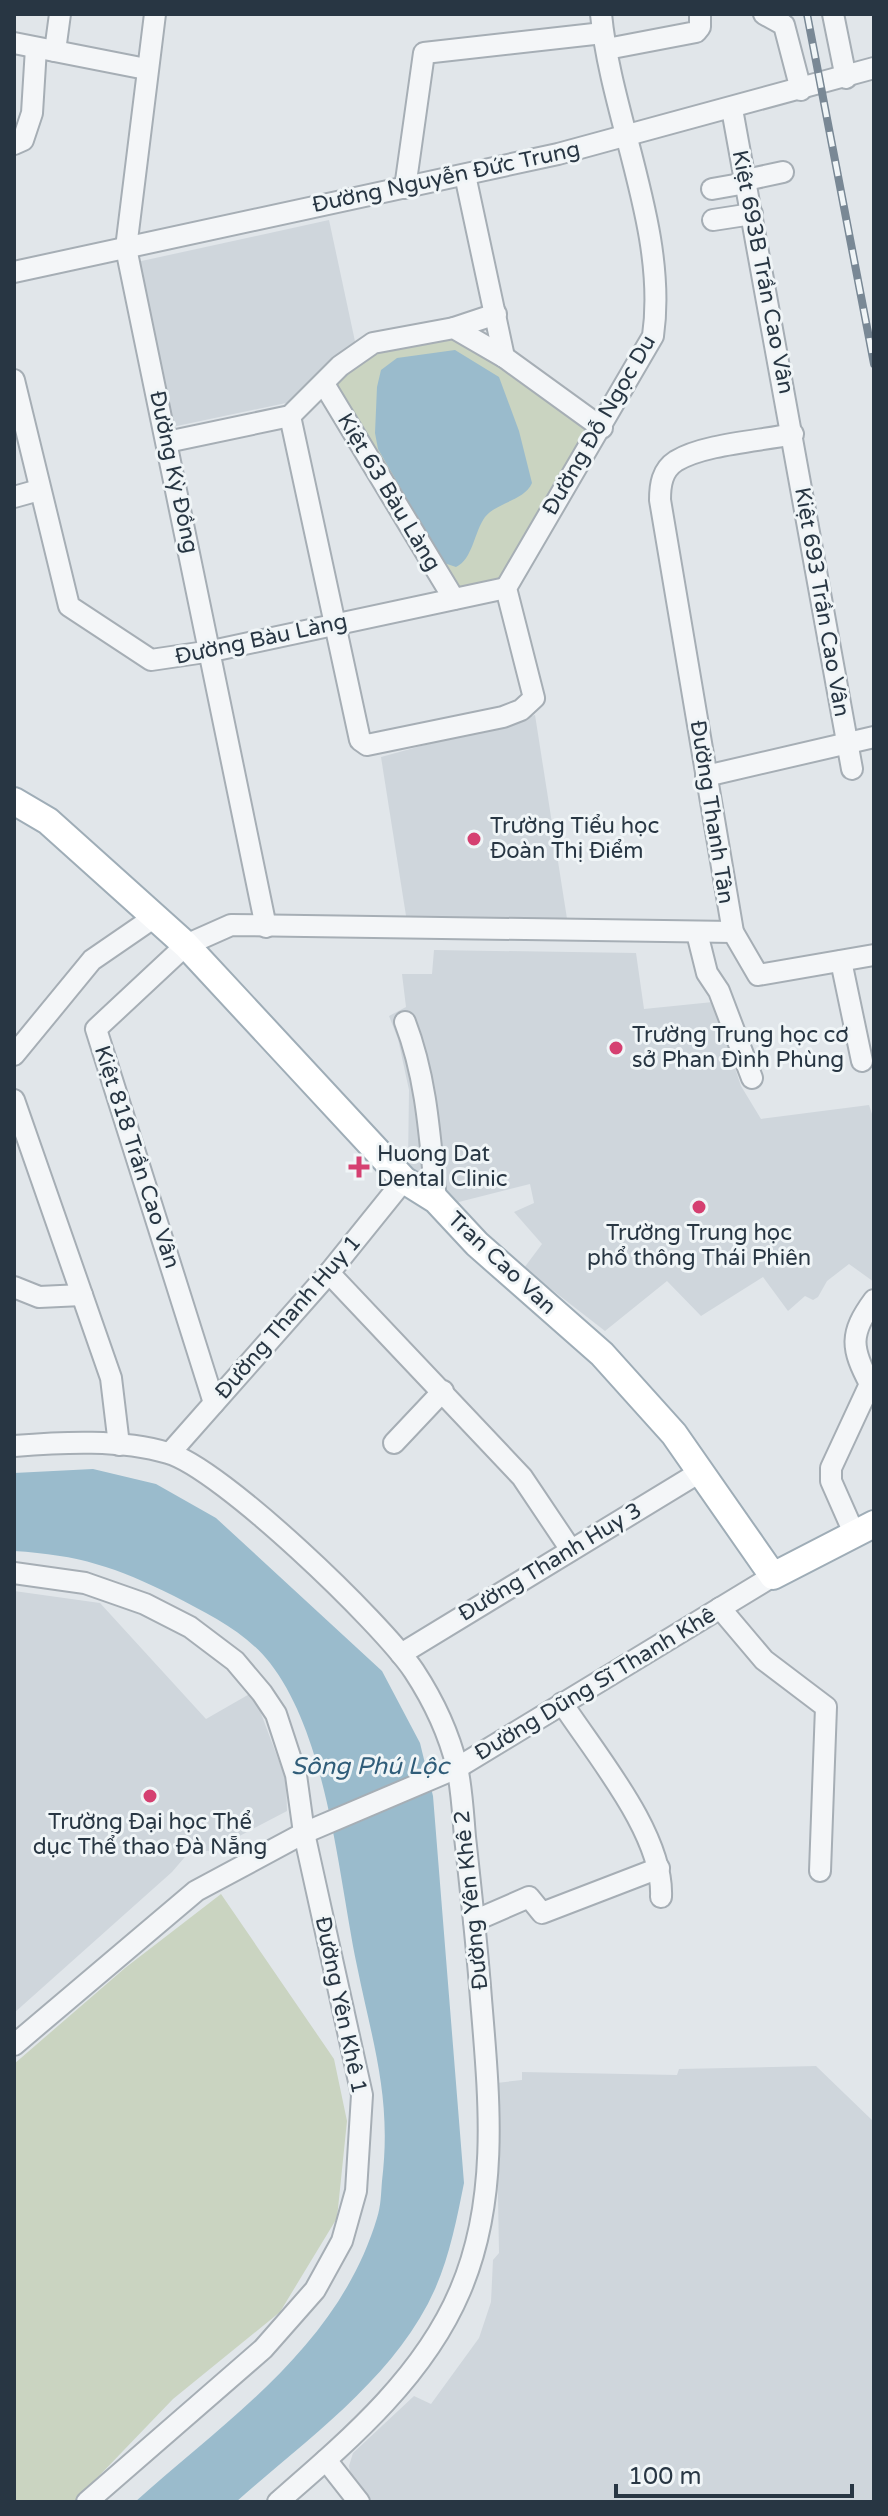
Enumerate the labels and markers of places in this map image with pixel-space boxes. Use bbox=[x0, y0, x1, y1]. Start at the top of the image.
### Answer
place label: Trường Tiểu học Đoàn Thị Điểm bbox=[490, 813, 659, 864]
marker: Trường Tiểu học Đoàn Thị Điểm bbox=[465, 830, 483, 848]
place label: Trường Trung học cơ sở Phan Đình Phùng bbox=[632, 1022, 849, 1073]
marker: Trường Trung học cơ sở Phan Đình Phùng bbox=[607, 1039, 625, 1057]
place label: Huong Dat Dental Clinic bbox=[377, 1141, 508, 1192]
marker: Huong Dat Dental Clinic bbox=[348, 1156, 370, 1178]
marker: Trường Trung học phổ thông Thái Phiên bbox=[690, 1198, 708, 1216]
place label: Trường Trung học phổ thông Thái Phiên bbox=[587, 1220, 811, 1271]
marker: Trường Đại học Thể dục Thể thao Đà Nẵng bbox=[141, 1787, 159, 1805]
place label: Trường Đại học Thể dục Thể thao Đà Nẵng bbox=[33, 1809, 267, 1860]

